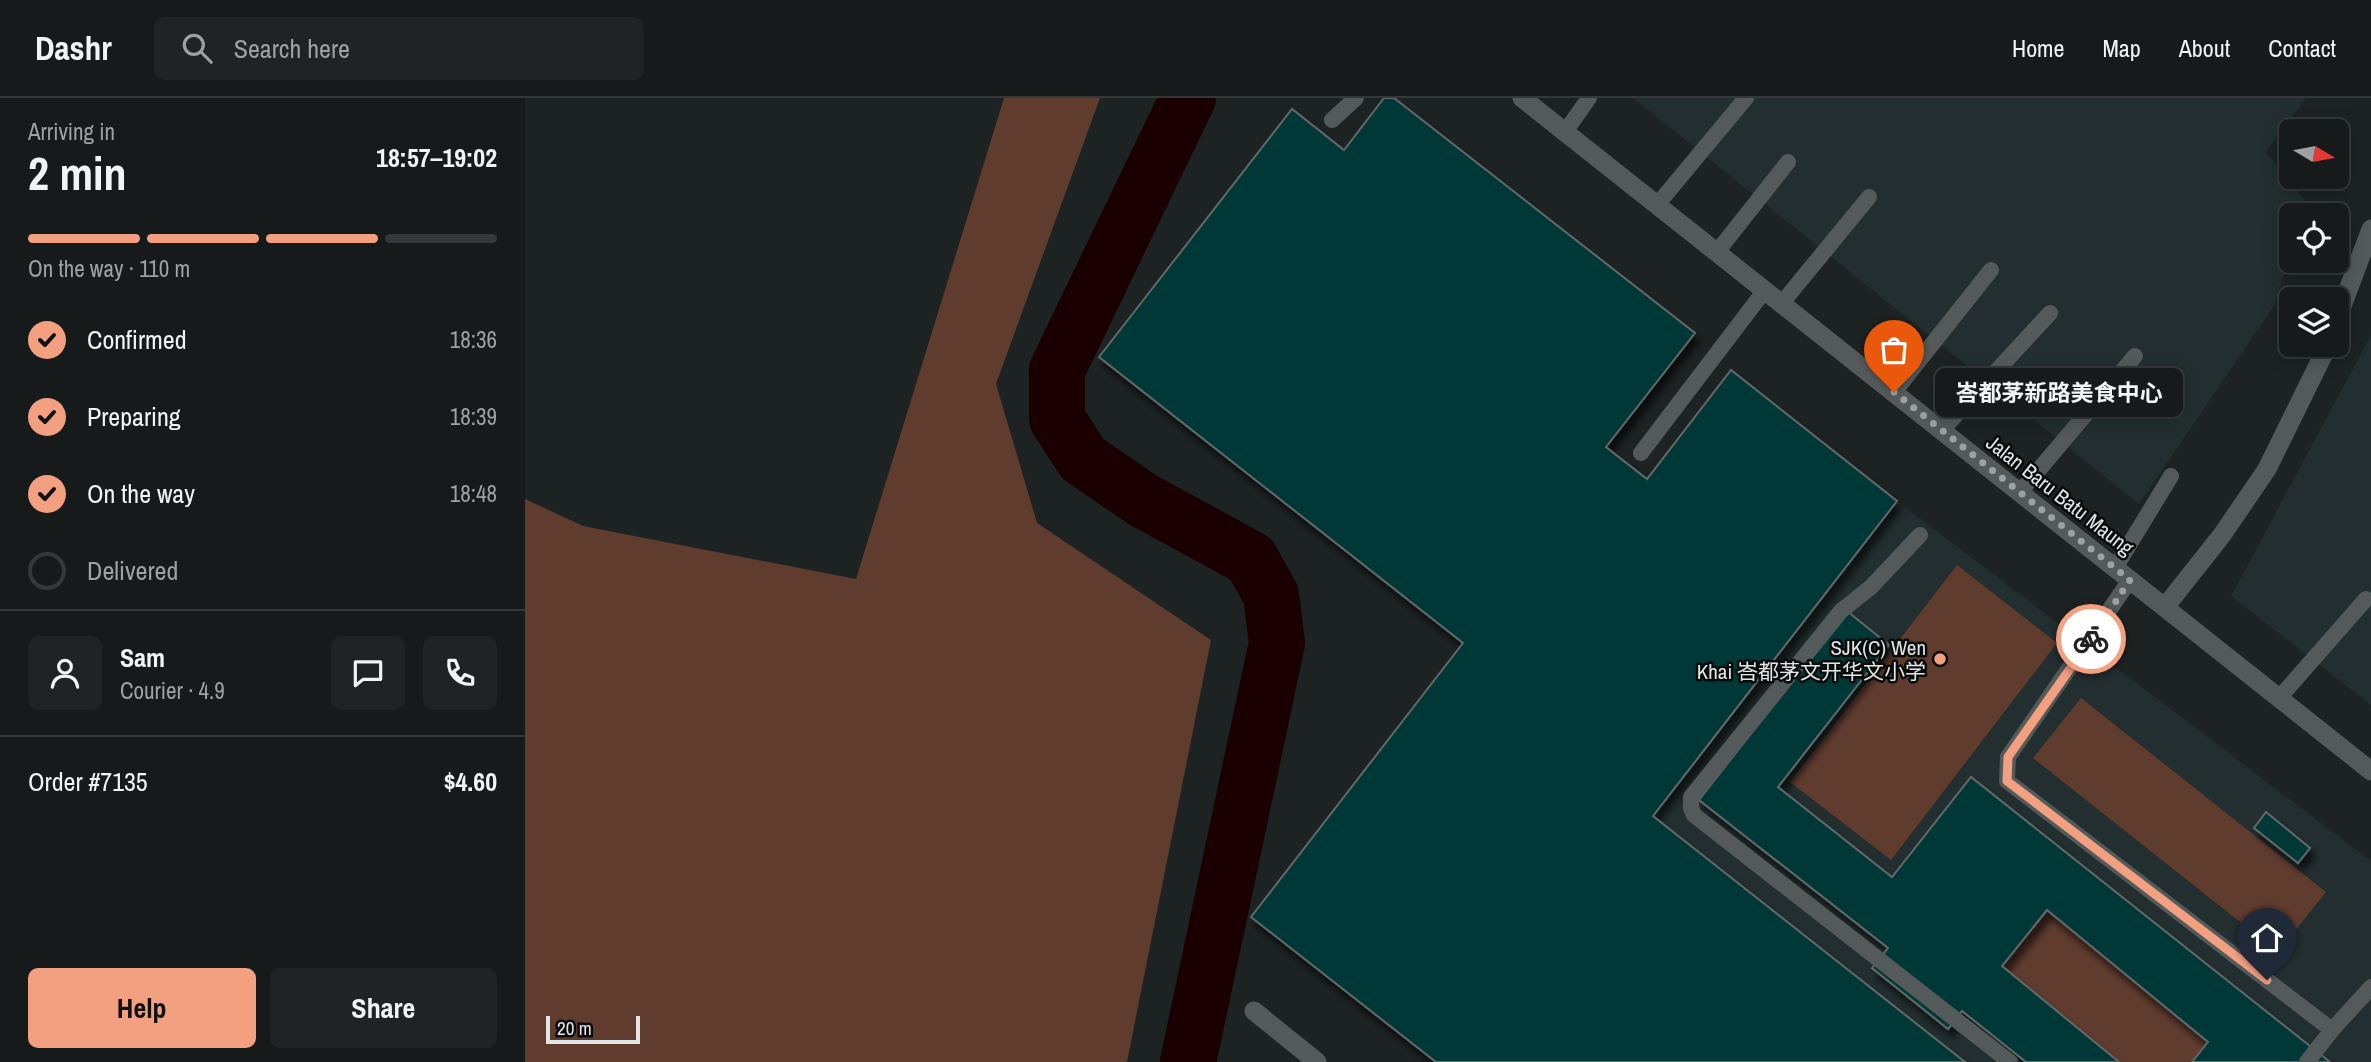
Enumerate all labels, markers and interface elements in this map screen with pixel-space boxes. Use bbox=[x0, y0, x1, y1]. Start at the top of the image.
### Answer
search box bbox=[154, 17, 644, 80]
text: Dashr bbox=[35, 26, 112, 70]
icon: search bbox=[178, 29, 216, 67]
text: Search here bbox=[234, 31, 350, 66]
text: Home bbox=[2012, 32, 2064, 64]
text: Map bbox=[2102, 32, 2141, 64]
text: About bbox=[2179, 32, 2230, 64]
text: Contact bbox=[2268, 32, 2336, 64]
text: Arriving in bbox=[28, 116, 115, 147]
north arrow bbox=[2279, 119, 2349, 189]
map controls bbox=[2279, 119, 2349, 357]
text: 18:57–19:02 bbox=[376, 140, 497, 175]
text: 2 min bbox=[28, 142, 127, 204]
button: locate bbox=[2279, 203, 2349, 273]
text: On the way · 110 m bbox=[28, 253, 190, 284]
button: layers bbox=[2279, 287, 2349, 357]
pin bbox=[1864, 320, 1924, 392]
icon: check bbox=[28, 321, 66, 359]
text: Confirmed bbox=[87, 322, 187, 357]
text: 18:36 bbox=[450, 324, 497, 355]
icon: bag bbox=[1875, 331, 1913, 369]
callout: 峇都茅新路美食中心 bbox=[1936, 368, 2185, 416]
text: 峇都茅新路美食中心 bbox=[1956, 377, 2163, 408]
icon: check bbox=[28, 398, 66, 436]
text: Preparing bbox=[87, 399, 181, 434]
text: 18:39 bbox=[450, 401, 497, 432]
street label: Jalan Baru Batu Maung bbox=[1980, 428, 2140, 562]
icon: check bbox=[28, 475, 66, 513]
text: On the way bbox=[87, 476, 195, 511]
text: 18:48 bbox=[450, 478, 497, 509]
text: Delivered bbox=[87, 553, 178, 588]
courier bbox=[2056, 604, 2126, 674]
icon: bike bbox=[2072, 620, 2110, 658]
place label: SJK(C) Wen Khai 峇都茅文开华文小学 bbox=[1697, 633, 1926, 686]
button: person bbox=[28, 636, 102, 710]
button: chat bbox=[331, 636, 405, 710]
button: phone bbox=[423, 636, 497, 710]
text: Sam bbox=[120, 640, 165, 675]
marker: SJK(C) Wen Khai 峇都茅文开华文小学 bbox=[1932, 651, 1948, 667]
text: Courier · 4.9 bbox=[120, 675, 225, 706]
text: Order #7135 bbox=[28, 764, 148, 799]
text: $4.60 bbox=[444, 764, 497, 799]
pin bbox=[2237, 908, 2297, 980]
icon: home bbox=[2248, 919, 2286, 957]
button: Help bbox=[28, 968, 256, 1048]
button: Share bbox=[270, 968, 497, 1048]
scale bar bbox=[546, 1013, 641, 1045]
text: 20 m bbox=[557, 1015, 592, 1041]

